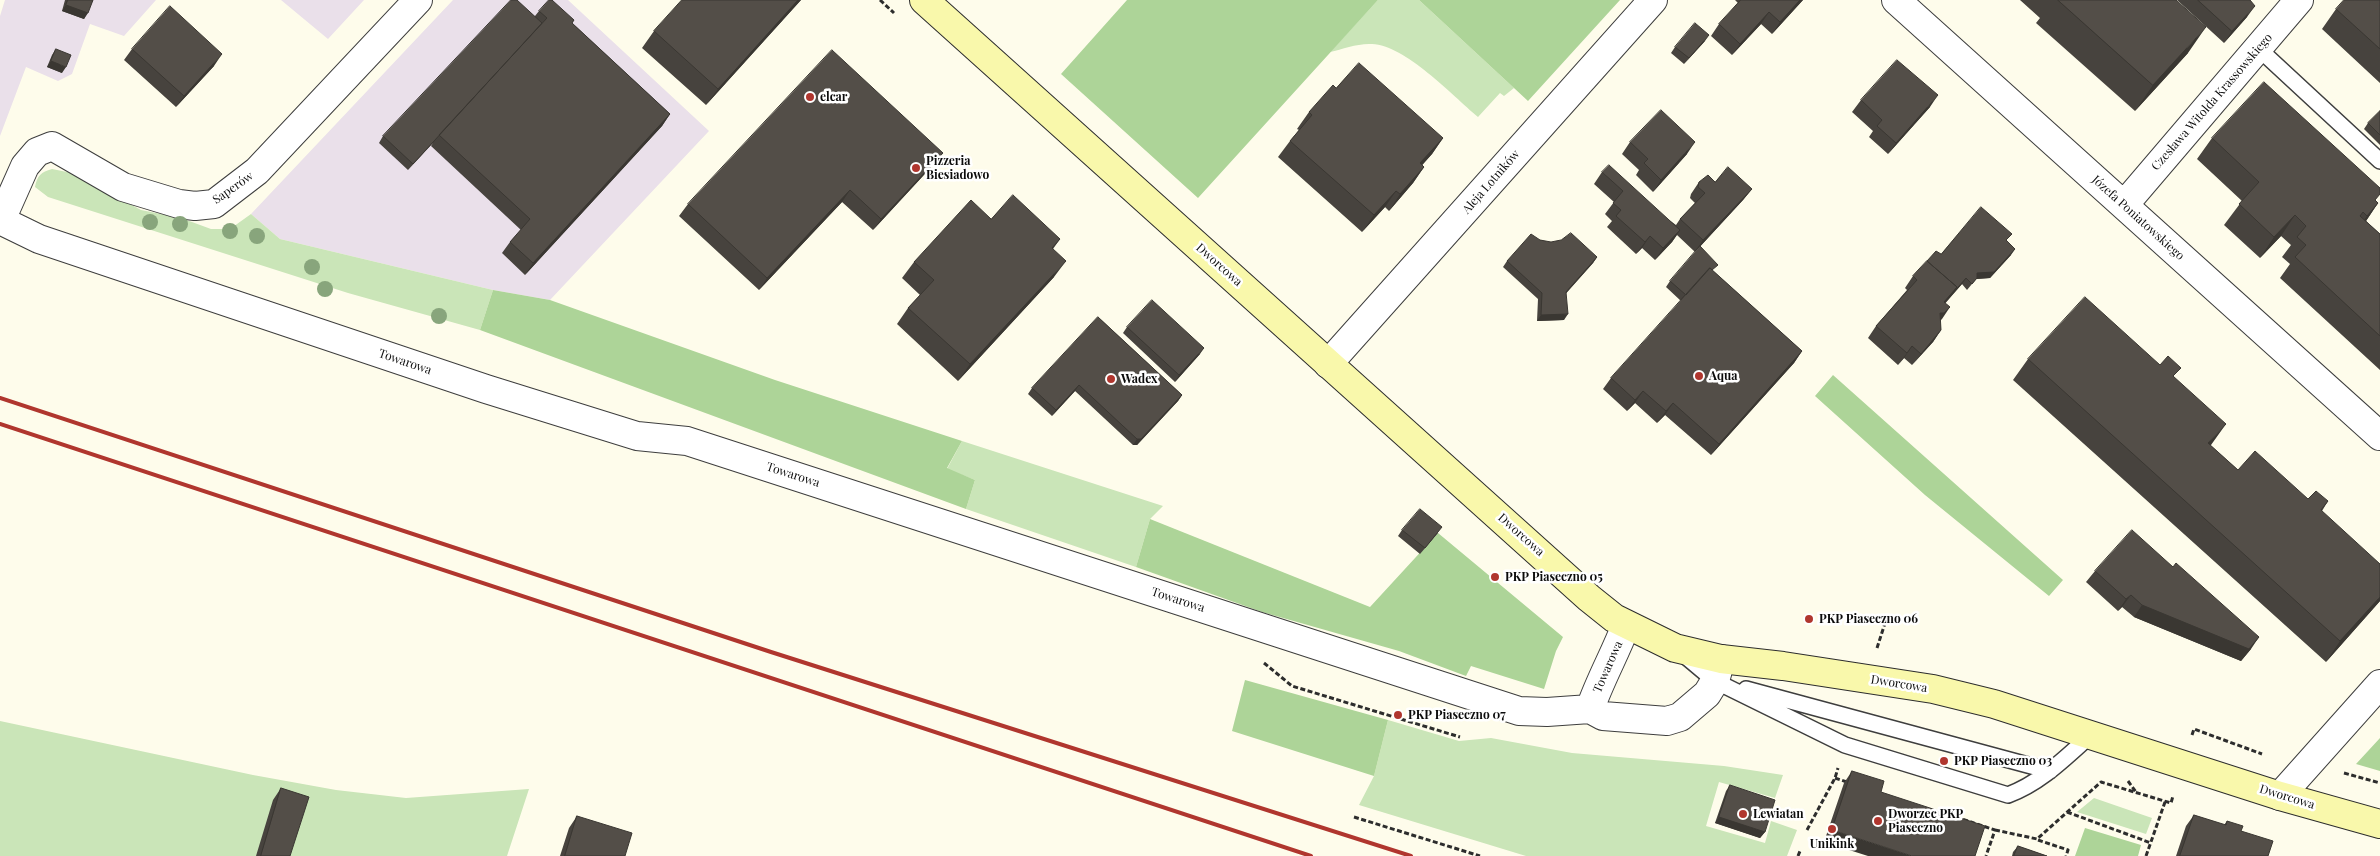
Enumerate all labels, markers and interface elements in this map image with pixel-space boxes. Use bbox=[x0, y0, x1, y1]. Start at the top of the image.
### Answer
street label: Czesława Witolda Krassowskiego bbox=[2149, 31, 2275, 173]
place label: elcar bbox=[820, 90, 847, 104]
marker: elcar bbox=[804, 91, 816, 103]
street label: Aleja Lotników bbox=[1459, 147, 1523, 217]
place label: Pizzeria Biesiadowo bbox=[926, 154, 989, 182]
marker: Pizzeria Biesiadowo bbox=[910, 162, 922, 174]
street label: Saperów bbox=[210, 169, 256, 207]
street label: Józefa Poniatowskiego bbox=[2089, 173, 2187, 263]
street label: Dworcowa bbox=[1193, 241, 1245, 289]
street label: Towarowa bbox=[377, 346, 433, 378]
place label: Aqua bbox=[1709, 369, 1738, 383]
marker: Aqua bbox=[1693, 370, 1705, 382]
place label: Wadex bbox=[1121, 372, 1157, 386]
marker: Wadex bbox=[1105, 373, 1117, 385]
street label: Towarowa bbox=[764, 460, 822, 490]
street label: Dworcowa bbox=[1495, 511, 1547, 559]
place label: PKP Piaseczno 05 bbox=[1505, 570, 1603, 584]
marker: PKP Piaseczno 05 bbox=[1489, 571, 1501, 583]
street label: Towarowa bbox=[1149, 585, 1207, 615]
place label: PKP Piaseczno 06 bbox=[1819, 612, 1918, 626]
marker: PKP Piaseczno 06 bbox=[1803, 613, 1815, 625]
street label: Towarowa bbox=[1590, 639, 1626, 695]
street label: Dworcowa bbox=[1870, 672, 1928, 696]
place label: PKP Piaseczno 07 bbox=[1408, 708, 1506, 722]
marker: PKP Piaseczno 07 bbox=[1392, 709, 1404, 721]
place label: PKP Piaseczno 03 bbox=[1954, 754, 2052, 768]
marker: PKP Piaseczno 03 bbox=[1938, 755, 1950, 767]
street label: Dworcowa bbox=[2258, 782, 2316, 812]
place label: Lewiatan bbox=[1753, 807, 1804, 821]
place label: Dworzec PKP Piaseczno bbox=[1888, 807, 1963, 835]
marker: Lewiatan bbox=[1737, 808, 1749, 820]
marker: Dworzec PKP Piaseczno bbox=[1872, 815, 1884, 827]
marker: Unikink bbox=[1826, 823, 1838, 835]
place label: Unikink bbox=[1810, 837, 1854, 851]

